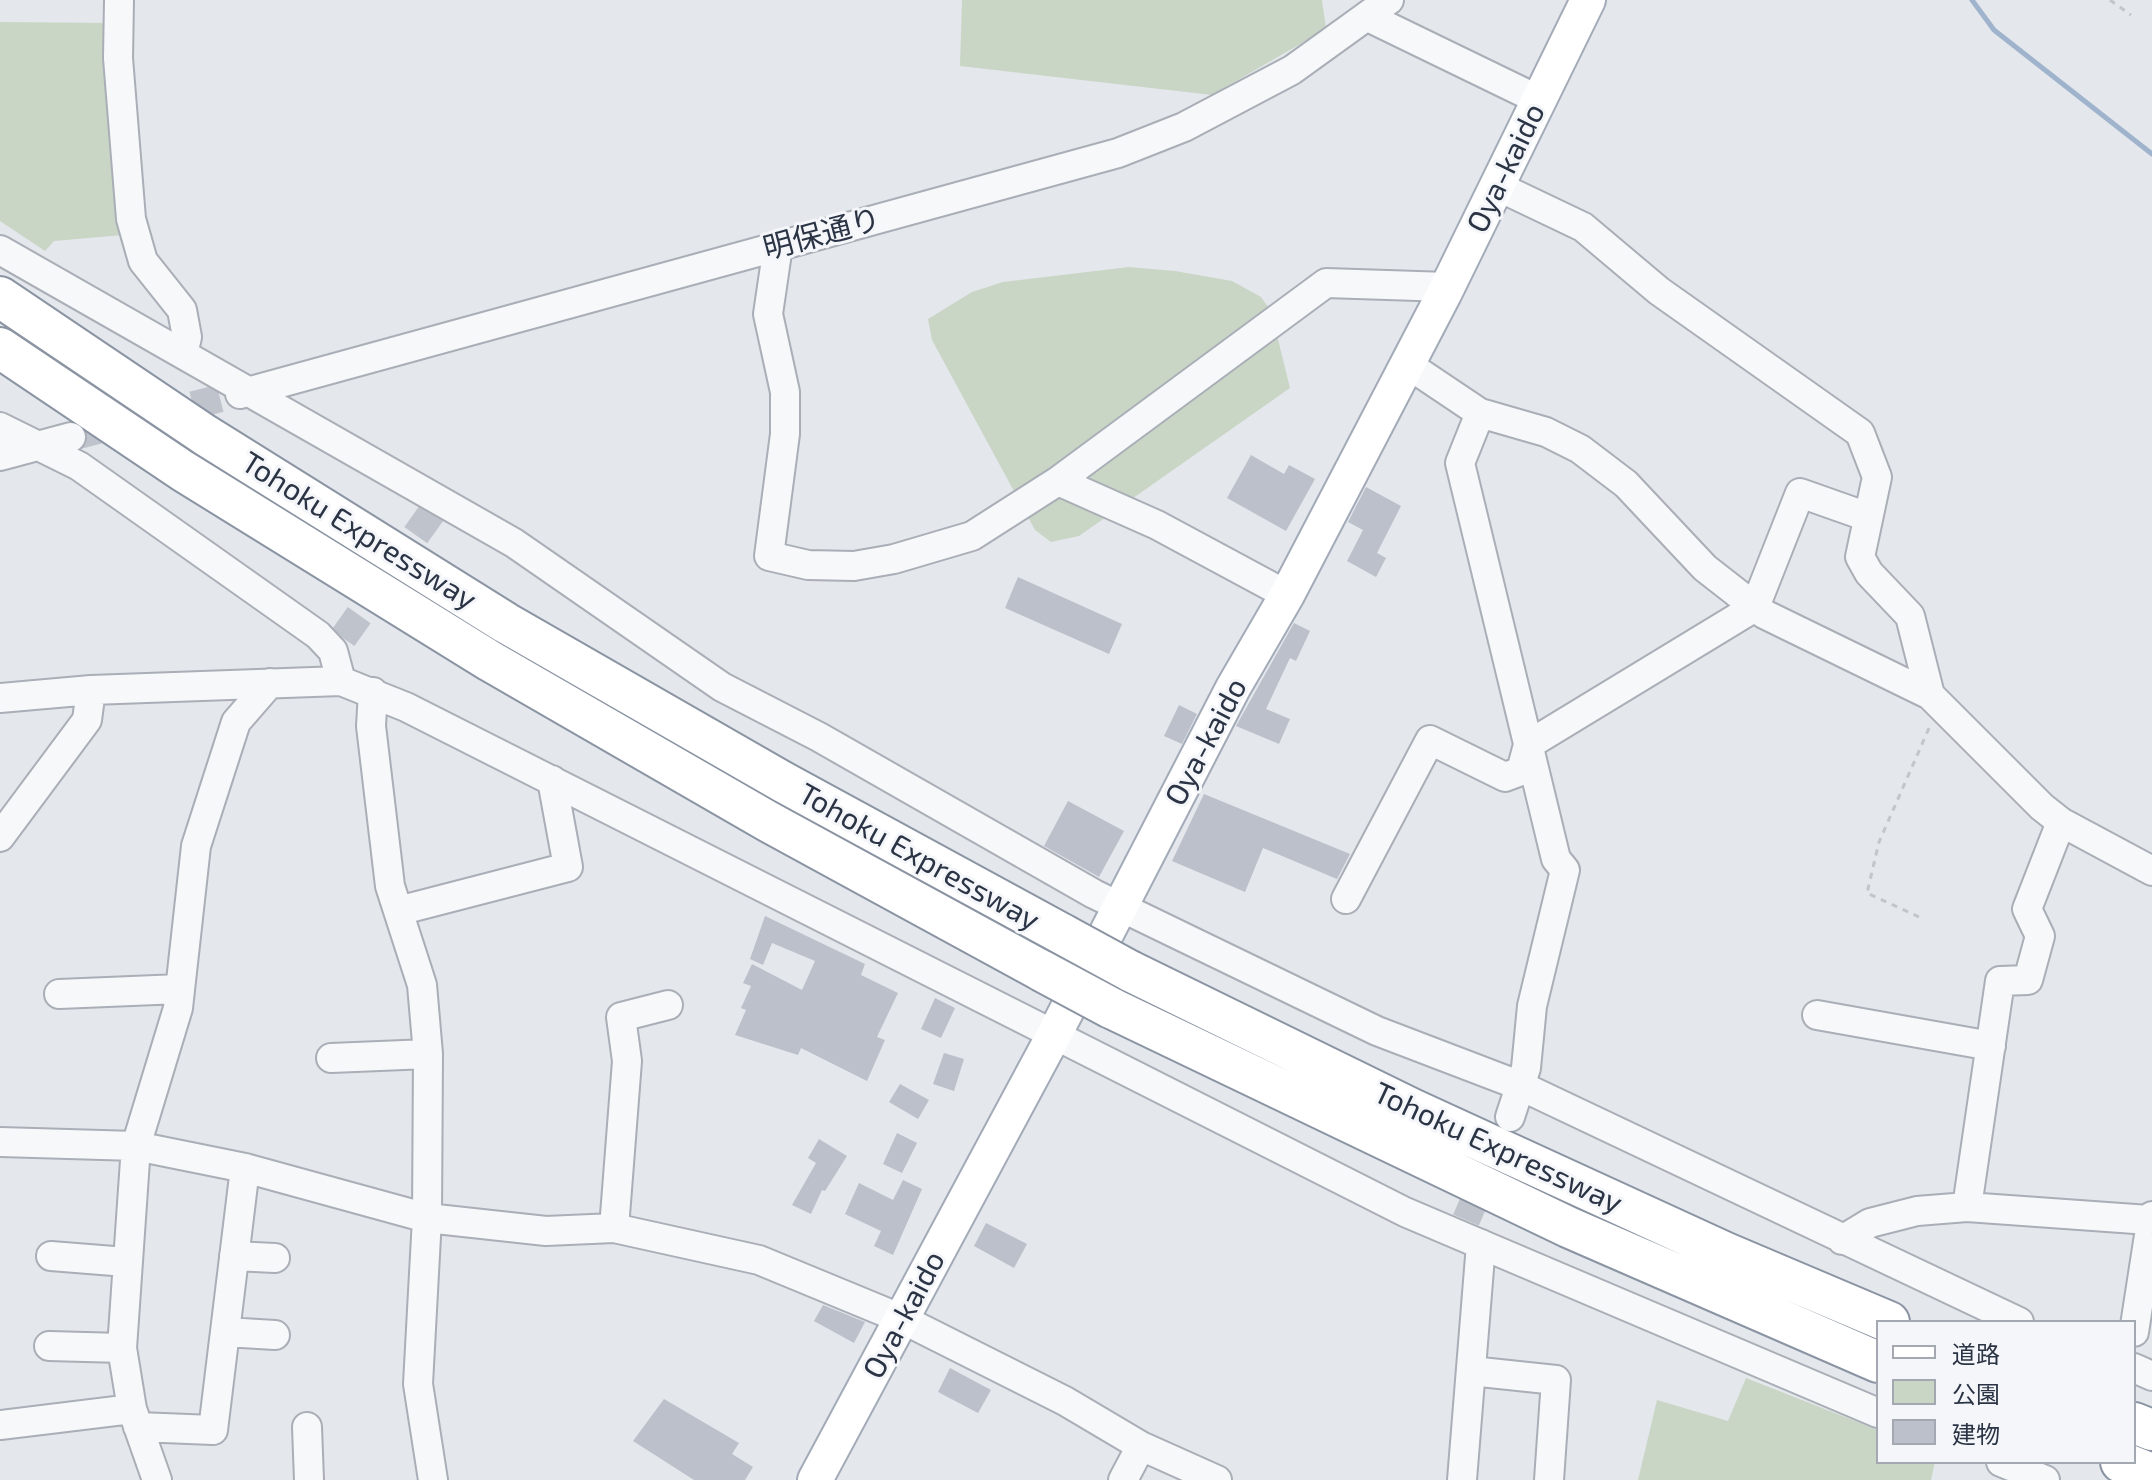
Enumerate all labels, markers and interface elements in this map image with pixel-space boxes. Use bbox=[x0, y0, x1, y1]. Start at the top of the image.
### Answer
street label: Oya-kaido bbox=[1459, 98, 1553, 238]
street label: 明保通り bbox=[759, 201, 885, 267]
street label: Tohoku Expressway bbox=[235, 444, 483, 618]
street label: Oya-kaido bbox=[1157, 672, 1255, 812]
street label: Tohoku Expressway bbox=[792, 776, 1046, 938]
street label: Tohoku Expressway bbox=[1368, 1075, 1628, 1221]
street label: Oya-kaido bbox=[855, 1245, 953, 1385]
legend bbox=[1876, 1320, 2136, 1464]
text: 道路 bbox=[1952, 1339, 2000, 1368]
text: 公園 bbox=[1952, 1379, 2000, 1408]
text: 建物 bbox=[1952, 1419, 2000, 1448]

